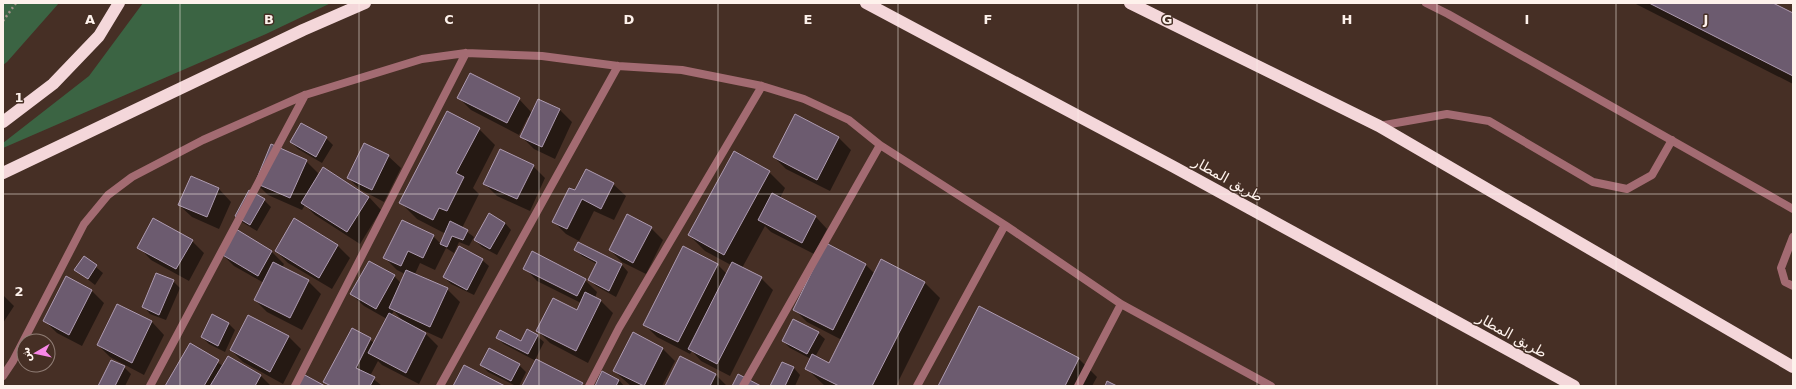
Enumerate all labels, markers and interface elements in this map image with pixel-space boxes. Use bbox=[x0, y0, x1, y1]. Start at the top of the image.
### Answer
text: A bbox=[85, 12, 95, 27]
text: B bbox=[264, 12, 274, 27]
text: C bbox=[444, 12, 454, 27]
text: D bbox=[624, 12, 635, 27]
text: E bbox=[804, 12, 812, 27]
text: F bbox=[984, 12, 992, 27]
text: G bbox=[1162, 12, 1172, 27]
text: H bbox=[1342, 12, 1352, 27]
text: I bbox=[1525, 12, 1529, 27]
text: J bbox=[1703, 12, 1708, 27]
text: 1 bbox=[14, 90, 24, 105]
street label: طريق المطار bbox=[1189, 153, 1266, 206]
text: 2 bbox=[14, 284, 24, 299]
street label: طريق المطار bbox=[1473, 309, 1550, 362]
north arrow bbox=[16, 333, 56, 373]
text: ش bbox=[19, 346, 34, 363]

